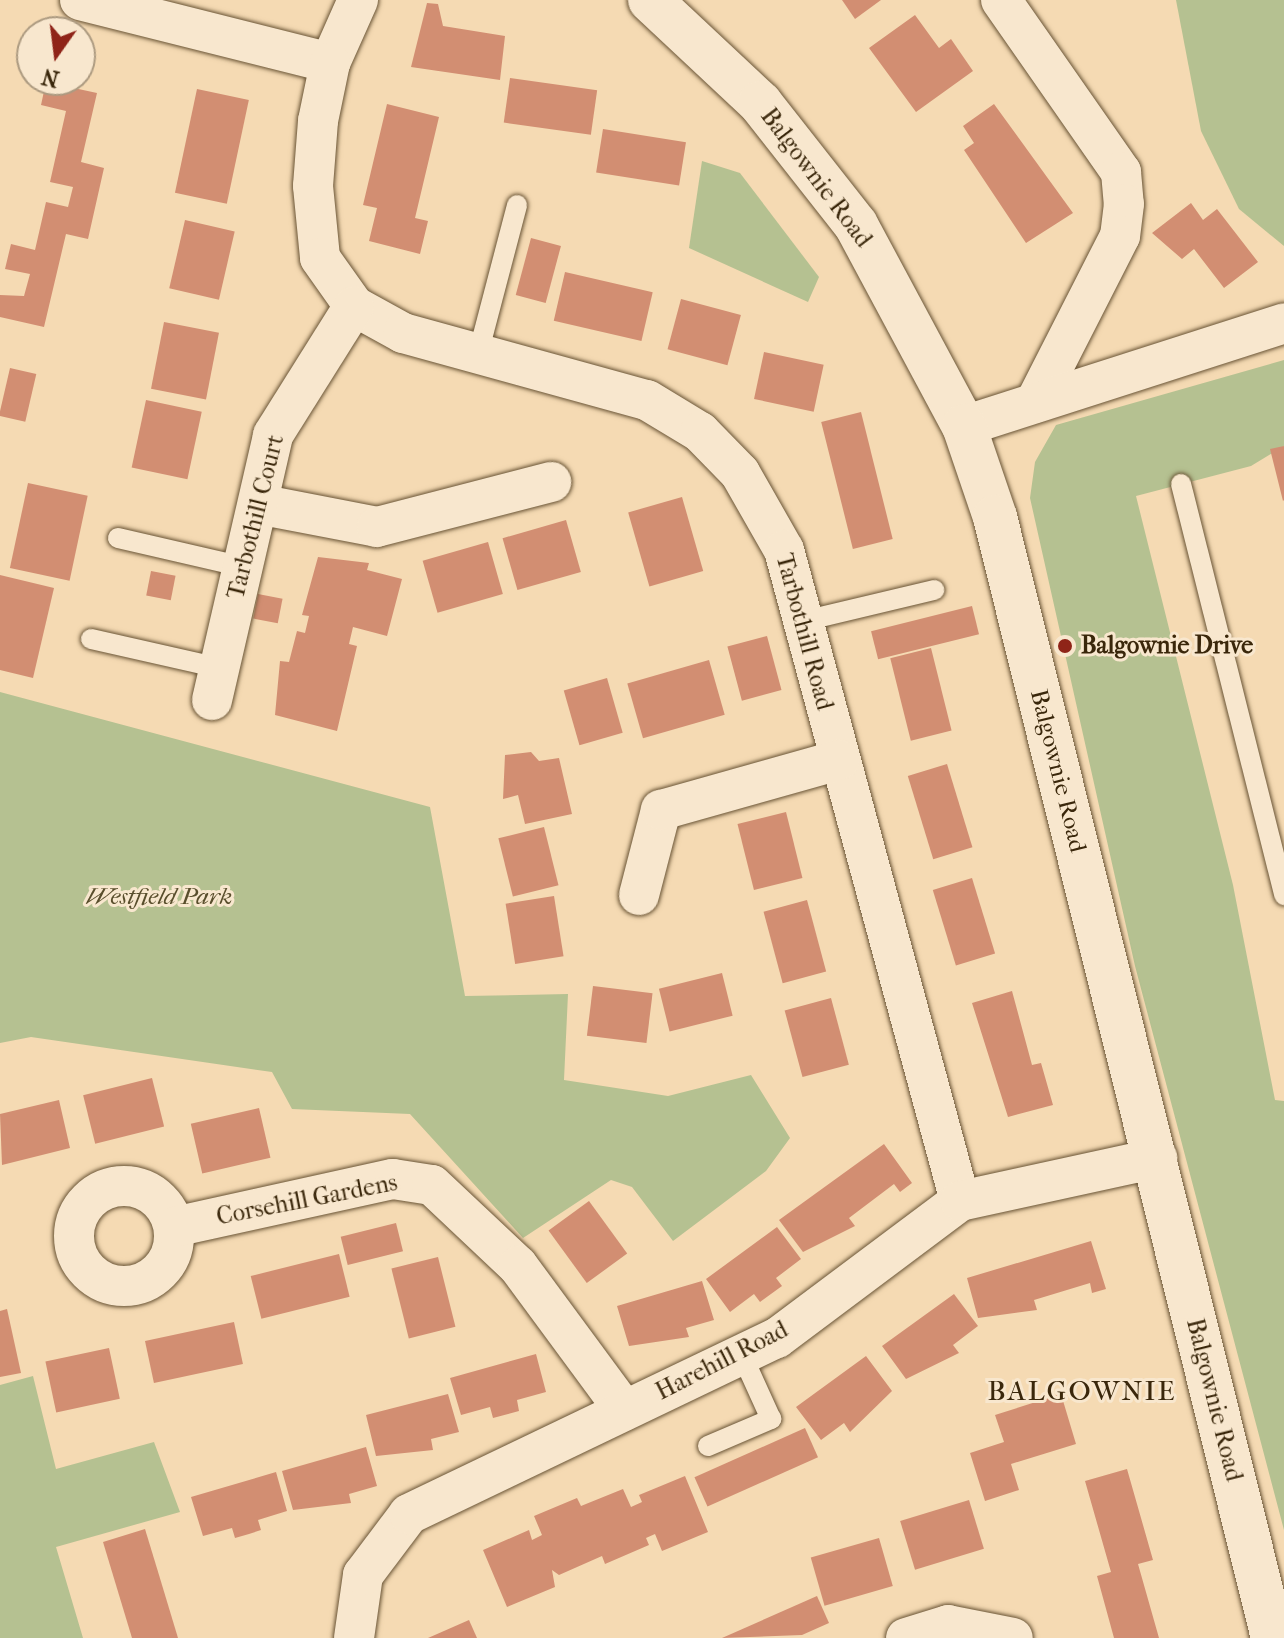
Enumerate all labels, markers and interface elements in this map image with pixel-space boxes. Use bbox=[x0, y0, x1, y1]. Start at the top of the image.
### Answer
north arrow bbox=[16, 16, 96, 96]
text: N bbox=[39, 63, 62, 92]
street label: Balgownie Road bbox=[754, 103, 878, 253]
street label: Tarbothill Court bbox=[222, 432, 290, 602]
street label: Tarbothill Road bbox=[769, 550, 839, 714]
place label: Balgownie Drive bbox=[1081, 632, 1253, 660]
marker: Balgownie Drive bbox=[1056, 637, 1074, 655]
street label: Balgownie Road bbox=[1024, 687, 1092, 855]
park label: Westfield Park bbox=[86, 883, 232, 911]
street label: Corsehill Gardens bbox=[214, 1168, 400, 1232]
street label: Harehill Road bbox=[651, 1315, 793, 1407]
street label: Balgownie Road bbox=[1180, 1316, 1248, 1484]
district label: BALGOWNIE bbox=[987, 1374, 1177, 1408]

